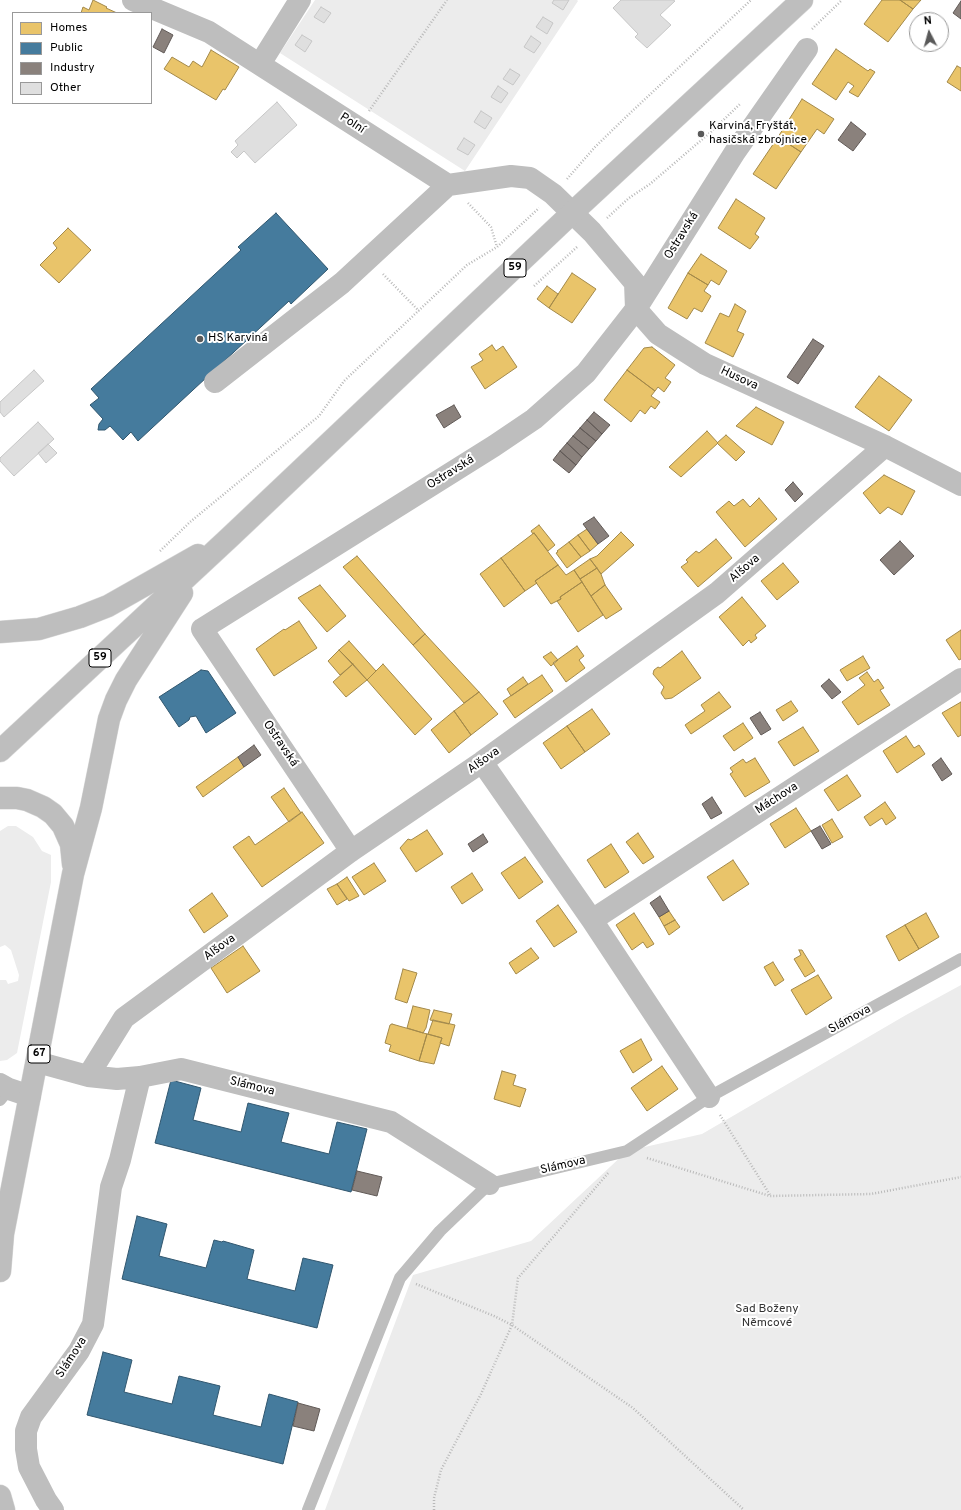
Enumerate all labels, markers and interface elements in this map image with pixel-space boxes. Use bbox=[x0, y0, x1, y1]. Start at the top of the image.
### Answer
legend bbox=[12, 12, 152, 104]
north arrow bbox=[909, 12, 949, 52]
text: N bbox=[923, 14, 933, 28]
text: Homes bbox=[50, 20, 87, 36]
text: Public bbox=[50, 40, 83, 56]
text: Industry bbox=[50, 60, 95, 76]
text: Other bbox=[50, 80, 81, 96]
street label: Polní bbox=[337, 111, 367, 137]
place label: Karviná, Fryštát, hasičská zbrojnice bbox=[709, 120, 807, 148]
marker: Karviná, Fryštát, hasičská zbrojnice bbox=[696, 129, 706, 139]
street label: Ostravská bbox=[662, 210, 702, 262]
road number: 59 bbox=[504, 259, 526, 277]
place label: HS Karviná bbox=[208, 332, 268, 346]
marker: HS Karviná bbox=[195, 334, 205, 344]
street label: Husova bbox=[718, 364, 760, 394]
street label: Ostravská bbox=[425, 453, 477, 493]
street label: Alšova bbox=[727, 552, 763, 586]
road number: 59 bbox=[89, 649, 111, 667]
street label: Ostravská bbox=[259, 718, 301, 770]
street label: Alšova bbox=[465, 745, 503, 777]
street label: Máchova bbox=[753, 780, 801, 818]
street label: Alšova bbox=[201, 932, 239, 964]
street label: Slámova bbox=[826, 1003, 874, 1037]
road number: 67 bbox=[28, 1045, 50, 1063]
street label: Slámova bbox=[228, 1074, 276, 1100]
street label: Slámova bbox=[539, 1154, 587, 1178]
park label: Sad Boženy Němcové bbox=[735, 1303, 799, 1331]
street label: Slámova bbox=[53, 1335, 91, 1381]

